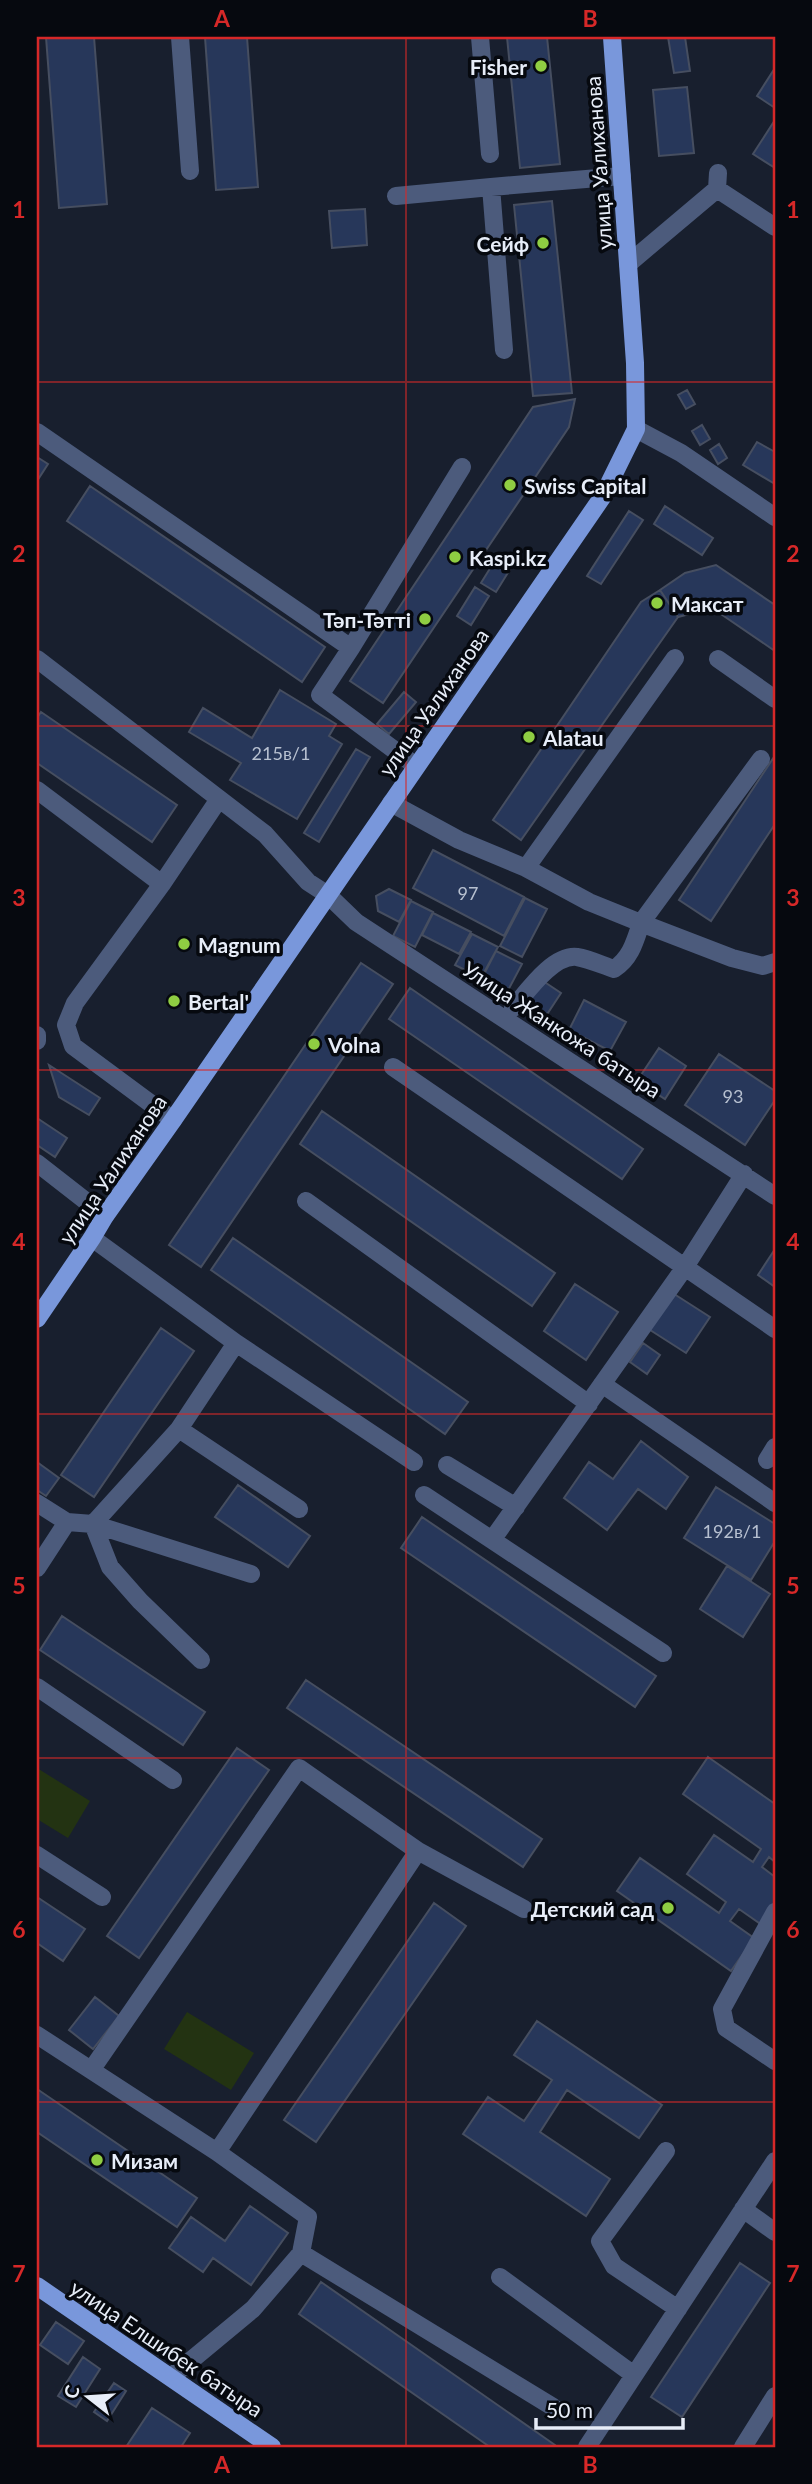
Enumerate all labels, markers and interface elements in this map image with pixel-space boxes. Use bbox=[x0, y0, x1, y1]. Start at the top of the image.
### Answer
text: A bbox=[213, 4, 231, 32]
text: B bbox=[582, 4, 598, 32]
place label: Fisher bbox=[470, 54, 527, 79]
marker: Fisher bbox=[533, 58, 549, 74]
street label: улица Уалиханова bbox=[579, 75, 617, 251]
text: 1 bbox=[12, 195, 26, 223]
text: 1 bbox=[786, 195, 800, 223]
place label: Сейф bbox=[477, 231, 529, 256]
marker: Сейф bbox=[535, 235, 551, 251]
place label: Swiss Capital bbox=[524, 473, 646, 498]
marker: Swiss Capital bbox=[502, 477, 518, 493]
text: 2 bbox=[12, 539, 26, 567]
text: 2 bbox=[786, 539, 800, 567]
place label: Kaspi.kz bbox=[469, 545, 547, 570]
marker: Kaspi.kz bbox=[447, 549, 463, 565]
place label: Максат bbox=[671, 591, 744, 616]
marker: Максат bbox=[649, 595, 665, 611]
place label: Тәп-Тәтті bbox=[323, 607, 411, 632]
marker: Тәп-Тәтті bbox=[417, 611, 433, 627]
street label: улица Уалиханова bbox=[373, 623, 493, 781]
place label: Alatau bbox=[542, 725, 604, 750]
marker: Alatau bbox=[521, 729, 537, 745]
house number: 215в/1 bbox=[252, 742, 310, 764]
house number: 97 bbox=[458, 882, 478, 904]
text: 3 bbox=[12, 883, 26, 911]
text: 3 bbox=[786, 883, 800, 911]
place label: Magnum bbox=[198, 932, 281, 957]
marker: Magnum bbox=[176, 936, 192, 952]
street label: Улица Жанкожа батыра bbox=[458, 955, 666, 1103]
place label: Bertal' bbox=[188, 989, 249, 1014]
marker: Bertal' bbox=[166, 993, 182, 1009]
place label: Volna bbox=[327, 1032, 381, 1057]
marker: Volna bbox=[306, 1036, 322, 1052]
house number: 93 bbox=[723, 1085, 743, 1107]
street label: улица Уалиханова bbox=[53, 1090, 171, 1248]
text: 4 bbox=[12, 1227, 26, 1255]
text: 4 bbox=[786, 1227, 800, 1255]
house number: 192в/1 bbox=[703, 1520, 761, 1542]
text: 5 bbox=[12, 1571, 26, 1599]
text: 5 bbox=[786, 1571, 800, 1599]
place label: Детский сад bbox=[531, 1896, 654, 1921]
marker: Детский сад bbox=[660, 1900, 676, 1916]
text: 6 bbox=[12, 1915, 26, 1943]
text: 6 bbox=[786, 1915, 800, 1943]
place label: Мизам bbox=[111, 2148, 178, 2173]
marker: Мизам bbox=[89, 2152, 105, 2168]
text: 7 bbox=[12, 2259, 26, 2287]
text: 7 bbox=[786, 2259, 800, 2287]
street label: улица Елшибек батыра bbox=[66, 2274, 268, 2422]
north arrow bbox=[52, 2362, 122, 2432]
text: С bbox=[58, 2382, 84, 2401]
scale bar bbox=[536, 2386, 682, 2430]
text: 50 m bbox=[546, 2397, 593, 2422]
text: A bbox=[213, 2450, 231, 2478]
text: B bbox=[582, 2450, 598, 2478]

